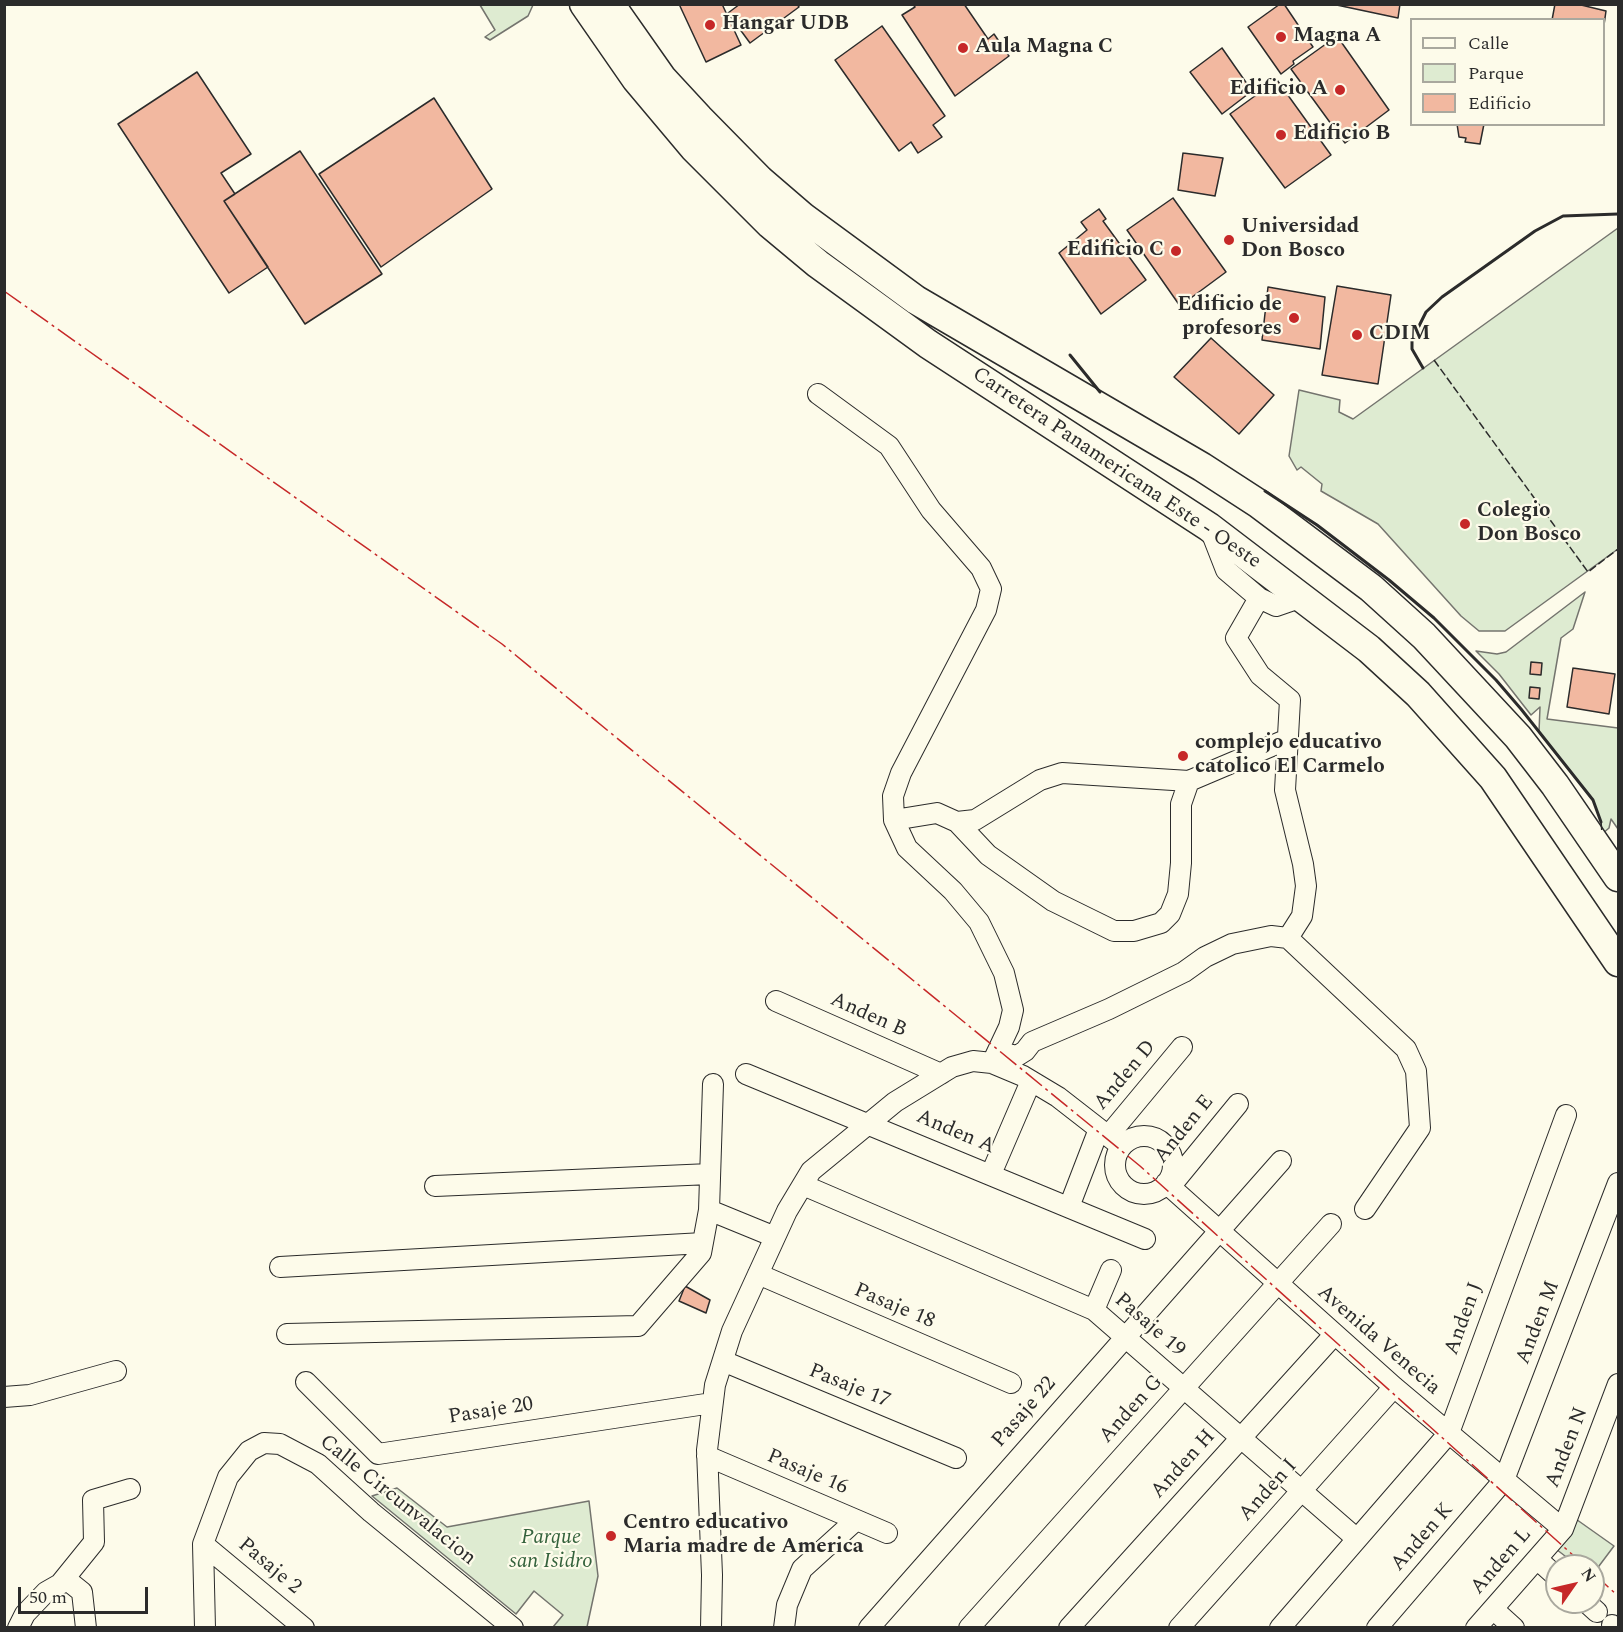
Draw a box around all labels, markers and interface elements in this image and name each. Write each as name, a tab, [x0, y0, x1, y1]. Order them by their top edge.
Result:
place label: Hangar UDB	[722, 12, 849, 38]
marker: Hangar UDB	[703, 18, 717, 32]
legend	[1410, 18, 1605, 126]
place label: Magna A	[1293, 24, 1381, 50]
marker: Magna A	[1274, 30, 1288, 44]
text: Calle	[1468, 30, 1509, 57]
place label: Aula Magna C	[975, 35, 1113, 61]
marker: Aula Magna C	[956, 41, 970, 55]
text: Parque	[1468, 60, 1524, 87]
place label: Edificio A	[1230, 77, 1328, 103]
marker: Edificio A	[1333, 83, 1347, 97]
text: Edificio	[1468, 90, 1531, 117]
place label: Edificio B	[1293, 122, 1390, 148]
marker: Edificio B	[1274, 128, 1288, 142]
place label: Universidad Don Bosco	[1241, 215, 1359, 265]
marker: Universidad Don Bosco	[1222, 233, 1236, 247]
place label: Edificio C	[1067, 238, 1164, 264]
marker: Edificio C	[1169, 244, 1183, 258]
place label: Edificio de profesores	[1177, 293, 1282, 343]
marker: Edificio de profesores	[1287, 311, 1301, 325]
place label: CDIM	[1369, 322, 1430, 348]
marker: CDIM	[1350, 328, 1364, 342]
street label: Carretera Panamericana Este - Oeste	[967, 363, 1265, 575]
place label: Colegio Don Bosco	[1477, 499, 1581, 549]
marker: Colegio Don Bosco	[1458, 517, 1472, 531]
place label: complejo educativo catolico El Carmelo	[1195, 731, 1385, 781]
marker: complejo educativo catolico El Carmelo	[1176, 749, 1190, 763]
street label: Anden B	[826, 988, 910, 1044]
street label: Anden D	[1089, 1036, 1163, 1116]
street label: Anden E	[1150, 1091, 1220, 1169]
street label: Anden A	[912, 1105, 998, 1161]
street label: Anden M	[1512, 1278, 1566, 1368]
street label: Pasaje 18	[850, 1279, 938, 1335]
street label: Anden J	[1440, 1279, 1490, 1359]
street label: Avenida Venecia	[1311, 1281, 1445, 1401]
street label: Pasaje 19	[1108, 1288, 1190, 1364]
street label: Pasaje 17	[805, 1359, 893, 1415]
street label: Anden G	[1095, 1371, 1169, 1449]
street label: Pasaje 22	[987, 1372, 1063, 1454]
street label: Pasaje 20	[447, 1393, 535, 1431]
street label: Anden N	[1541, 1404, 1595, 1492]
street label: Anden H	[1146, 1425, 1222, 1505]
street label: Calle Circunvalacion	[314, 1430, 480, 1572]
street label: Pasaje 16	[763, 1445, 851, 1501]
street label: Anden I	[1234, 1455, 1304, 1527]
street label: Anden K	[1386, 1499, 1460, 1577]
place label: Centro educativo Maria madre de America	[623, 1511, 864, 1561]
street label: Anden L	[1466, 1523, 1538, 1601]
park label: Parque san Isidro	[509, 1526, 593, 1576]
marker: Centro educativo Maria madre de America	[604, 1529, 618, 1543]
street label: Pasaje 2	[232, 1533, 306, 1601]
north arrow	[1545, 1554, 1605, 1614]
text: N	[1575, 1563, 1602, 1587]
scale bar	[21, 1575, 152, 1613]
text: 50 m	[29, 1584, 67, 1611]

